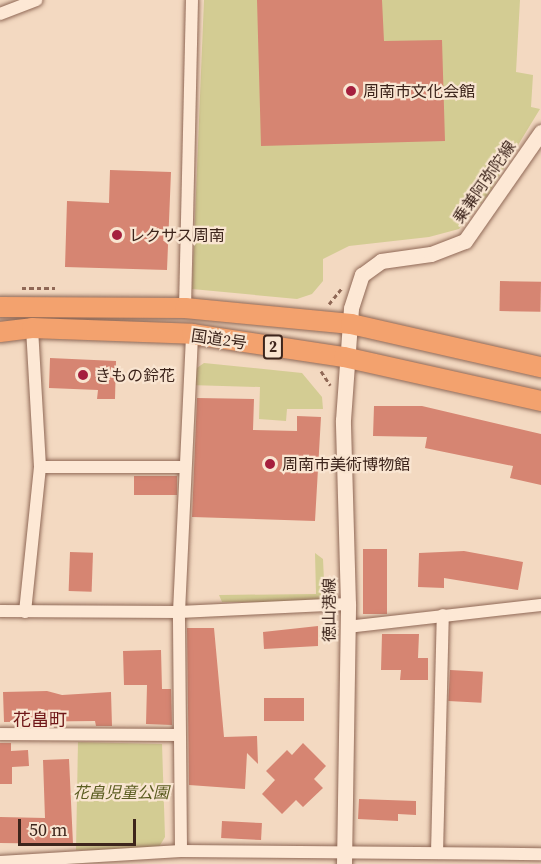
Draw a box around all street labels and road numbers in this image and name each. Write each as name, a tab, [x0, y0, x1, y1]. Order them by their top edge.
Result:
street label: 乗兼阿弥陀線	[449, 137, 519, 227]
street label: 国道2号	[190, 326, 248, 352]
road number: 2	[262, 335, 284, 359]
street label: 徳山港線	[319, 578, 339, 642]

